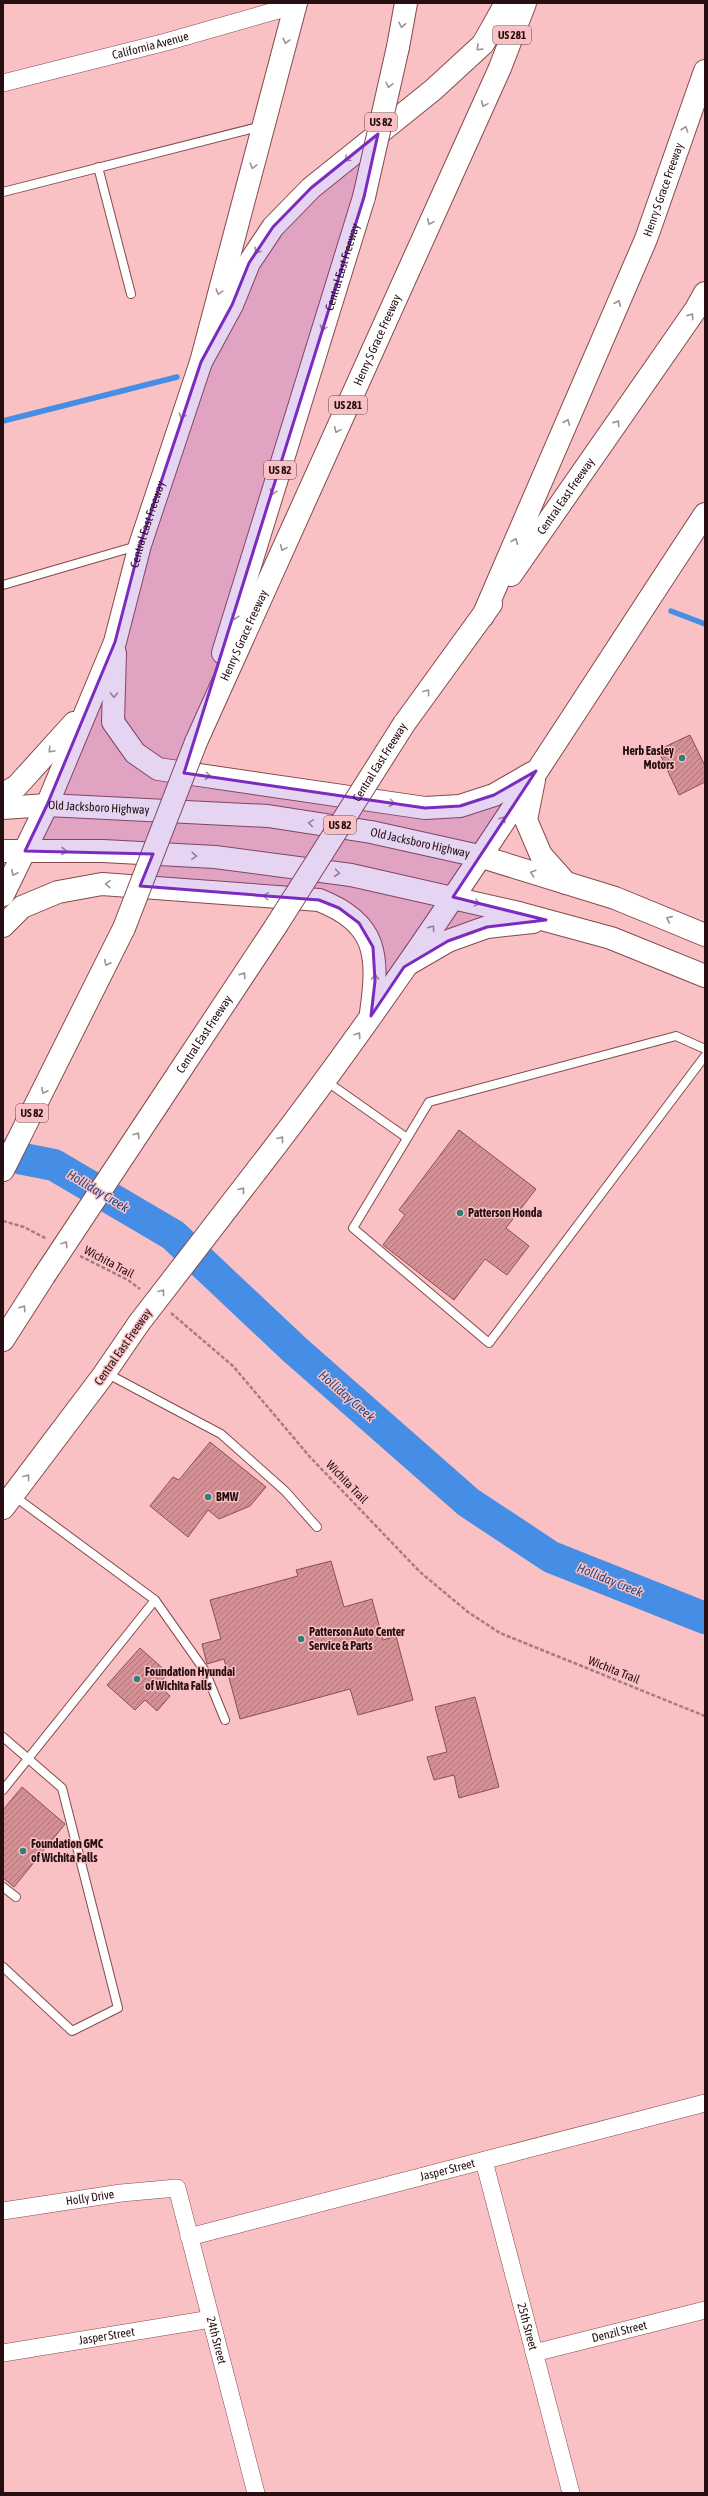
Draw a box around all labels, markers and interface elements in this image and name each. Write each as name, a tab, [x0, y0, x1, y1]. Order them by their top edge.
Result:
one-way arrow	[398, 22, 407, 28]
road number: US 281	[493, 26, 531, 44]
street label: California Avenue	[111, 29, 190, 62]
one-way arrow	[283, 37, 291, 44]
one-way arrow	[476, 43, 484, 51]
one-way arrow	[386, 82, 394, 89]
one-way arrow	[480, 100, 488, 107]
road number: US 82	[365, 113, 397, 131]
one-way arrow	[680, 126, 688, 133]
street label: Henry S Grace Freeway	[640, 141, 686, 238]
one-way arrow	[345, 154, 352, 161]
one-way arrow	[249, 163, 258, 170]
one-way arrow	[427, 218, 435, 225]
street label: Central East Freeway	[322, 222, 362, 312]
one-way arrow	[254, 247, 262, 254]
one-way arrow	[216, 289, 224, 295]
street label: Henry S Grace Freeway	[351, 292, 404, 388]
one-way arrow	[614, 299, 622, 306]
one-way arrow	[686, 313, 694, 320]
one-way arrow	[319, 324, 328, 331]
road number: US 281	[329, 396, 367, 414]
one-way arrow	[178, 413, 187, 420]
one-way arrow	[562, 419, 570, 426]
one-way arrow	[612, 420, 619, 427]
one-way arrow	[333, 426, 341, 433]
street label: Central East Freeway	[534, 455, 597, 537]
road number: US 82	[264, 461, 296, 479]
street label: Central East Freeway	[127, 479, 168, 569]
one-way arrow	[269, 489, 278, 496]
one-way arrow	[510, 538, 518, 546]
one-way arrow	[280, 544, 288, 552]
street label: Henry S Grace Freeway	[217, 588, 271, 683]
one-way arrow	[231, 613, 240, 620]
one-way arrow	[422, 689, 430, 696]
one-way arrow	[110, 692, 118, 698]
street label: Central East Freeway	[350, 720, 410, 804]
place label: Herb Easley Motors	[622, 744, 675, 772]
one-way arrow	[48, 745, 55, 753]
marker: Herb Easley Motors	[677, 753, 687, 763]
one-way arrow	[205, 771, 211, 780]
street label: Old Jacksboro Highway	[48, 798, 150, 817]
one-way arrow	[389, 798, 395, 807]
road number: US 82	[324, 816, 356, 834]
one-way arrow	[499, 817, 506, 824]
one-way arrow	[308, 819, 314, 828]
street label: Old Jacksboro Highway	[369, 825, 471, 861]
one-way arrow	[61, 847, 67, 855]
one-way arrow	[191, 851, 197, 860]
one-way arrow	[333, 868, 340, 877]
one-way arrow	[11, 869, 19, 876]
one-way arrow	[530, 869, 537, 878]
one-way arrow	[105, 880, 111, 889]
one-way arrow	[263, 891, 269, 900]
one-way arrow	[474, 898, 481, 906]
one-way arrow	[666, 916, 674, 924]
one-way arrow	[427, 925, 435, 932]
one-way arrow	[104, 959, 112, 966]
one-way arrow	[238, 973, 245, 980]
one-way arrow	[370, 974, 379, 980]
street label: Central East Freeway	[173, 993, 235, 1076]
one-way arrow	[353, 1032, 361, 1039]
one-way arrow	[41, 1086, 49, 1094]
road number: US 82	[16, 1104, 48, 1122]
one-way arrow	[132, 1133, 139, 1140]
one-way arrow	[276, 1137, 283, 1144]
water label: Holliday Creek	[64, 1167, 132, 1215]
one-way arrow	[237, 1187, 244, 1194]
place label: Patterson Honda	[468, 1206, 542, 1220]
marker: Patterson Honda	[455, 1208, 465, 1218]
one-way arrow	[61, 1241, 68, 1248]
street label: Wichita Trail	[82, 1243, 137, 1281]
one-way arrow	[158, 1290, 165, 1297]
one-way arrow	[19, 1305, 26, 1312]
street label: Central East Freeway	[91, 1306, 155, 1388]
water label: Holliday Creek	[316, 1368, 378, 1425]
street label: Wichita Trail	[323, 1458, 372, 1507]
one-way arrow	[22, 1474, 29, 1481]
place label: BMW	[216, 1490, 239, 1504]
marker: BMW	[203, 1492, 213, 1502]
water label: Holliday Creek	[575, 1560, 645, 1600]
place label: Patterson Auto Center Service & Parts	[309, 1625, 405, 1653]
marker: Patterson Auto Center Service & Parts	[296, 1634, 306, 1644]
street label: Wichita Trail	[586, 1653, 643, 1687]
place label: Foundation Hyundai of Wichita Falls	[145, 1665, 235, 1693]
marker: Foundation Hyundai of Wichita Falls	[132, 1674, 142, 1684]
place label: Foundation GMC of Wichita Falls	[31, 1837, 104, 1865]
marker: Foundation GMC of Wichita Falls	[18, 1846, 28, 1856]
street label: Jasper Street	[418, 2156, 477, 2184]
street label: Holly Drive	[65, 2187, 115, 2208]
street label: 25th Street	[514, 2301, 540, 2352]
street label: 24th Street	[204, 2315, 229, 2366]
street label: Denzil Street	[590, 2318, 649, 2345]
street label: Jasper Street	[78, 2325, 136, 2348]

